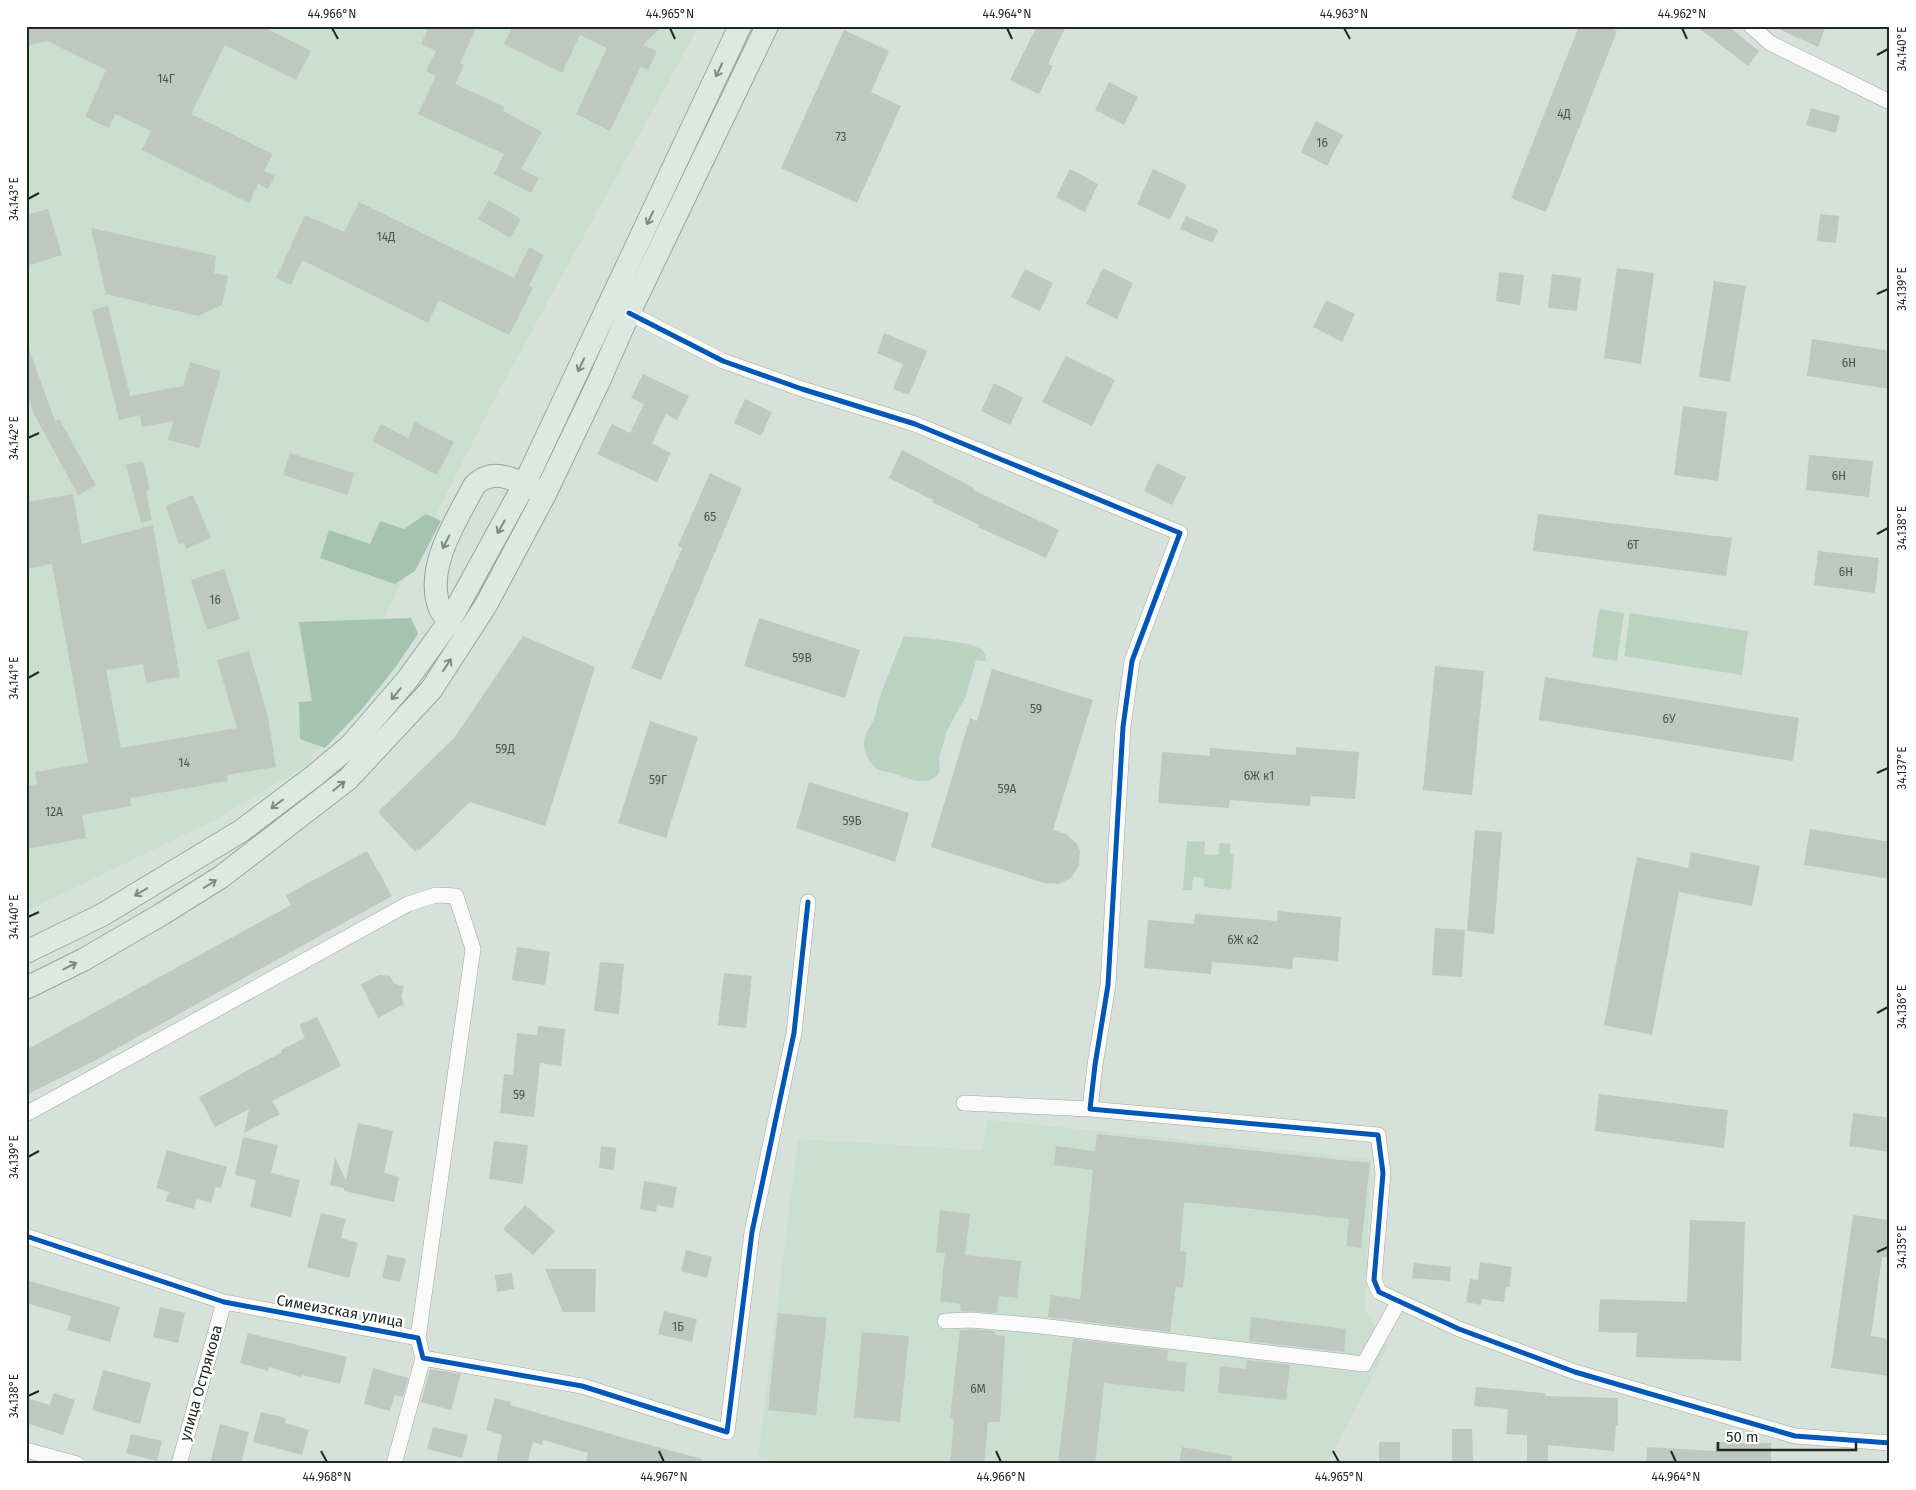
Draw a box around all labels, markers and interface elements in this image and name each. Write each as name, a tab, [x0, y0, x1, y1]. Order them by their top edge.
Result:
text: 44.966°N	[308, 7, 356, 21]
text: 44.965°N	[646, 7, 694, 21]
text: 44.964°N	[983, 7, 1031, 21]
text: 44.963°N	[1320, 7, 1368, 21]
text: 44.962°N	[1658, 7, 1706, 21]
text: 34.140°E	[1895, 27, 1909, 71]
one-way arrow	[714, 62, 724, 77]
house number: 14Г	[157, 72, 175, 86]
house number: 4Д	[1557, 107, 1571, 121]
house number: 73	[835, 130, 847, 144]
house number: 16	[1316, 136, 1328, 150]
text: 34.143°E	[7, 177, 21, 221]
one-way arrow	[645, 210, 655, 225]
house number: 14Д	[377, 230, 395, 244]
text: 34.139°E	[1895, 267, 1909, 311]
house number: 6Н	[1842, 356, 1856, 370]
one-way arrow	[576, 357, 586, 372]
text: 34.142°E	[7, 416, 21, 460]
house number: 6Н	[1832, 469, 1846, 483]
text: 34.138°E	[1895, 506, 1909, 550]
house number: 65	[704, 510, 716, 524]
one-way arrow	[496, 520, 506, 535]
one-way arrow	[441, 534, 450, 549]
house number: 6Т	[1627, 538, 1640, 552]
house number: 6Н	[1839, 565, 1853, 579]
house number: 16	[209, 593, 221, 607]
house number: 59В	[792, 651, 812, 665]
text: 34.141°E	[7, 657, 21, 699]
one-way arrow	[443, 659, 453, 673]
one-way arrow	[391, 687, 402, 700]
house number: 59	[1030, 702, 1042, 716]
house number: 6У	[1663, 712, 1676, 726]
house number: 59Д	[495, 742, 515, 756]
text: 34.137°E	[1895, 746, 1909, 790]
house number: 14	[178, 756, 190, 770]
house number: 6Ж к1	[1244, 769, 1274, 783]
house number: 59Г	[649, 773, 667, 787]
one-way arrow	[332, 780, 345, 791]
house number: 59А	[998, 782, 1017, 796]
one-way arrow	[270, 799, 284, 809]
house number: 12А	[45, 805, 63, 819]
house number: 59Б	[842, 814, 862, 828]
one-way arrow	[203, 879, 217, 890]
one-way arrow	[134, 888, 148, 898]
text: 34.140°E	[7, 895, 21, 939]
house number: 6Ж к2	[1227, 933, 1259, 947]
one-way arrow	[62, 961, 77, 970]
text: 34.136°E	[1895, 985, 1909, 1029]
house number: 59	[513, 1088, 525, 1102]
text: 34.139°E	[7, 1135, 21, 1179]
text: 34.135°E	[1895, 1225, 1909, 1269]
street label: Симеизская улица	[275, 1291, 405, 1331]
house number: 1Б	[672, 1320, 684, 1334]
street label: улица Острякова	[176, 1323, 226, 1443]
text: 34.138°E	[7, 1374, 21, 1418]
house number: 6М	[970, 1382, 986, 1396]
scale bar	[1718, 1420, 1856, 1452]
text: 50 m	[1726, 1428, 1759, 1446]
text: 44.968°N	[302, 1470, 352, 1484]
text: 44.967°N	[640, 1470, 688, 1484]
text: 44.966°N	[977, 1470, 1025, 1484]
text: 44.965°N	[1315, 1470, 1363, 1484]
text: 44.964°N	[1652, 1470, 1700, 1484]

